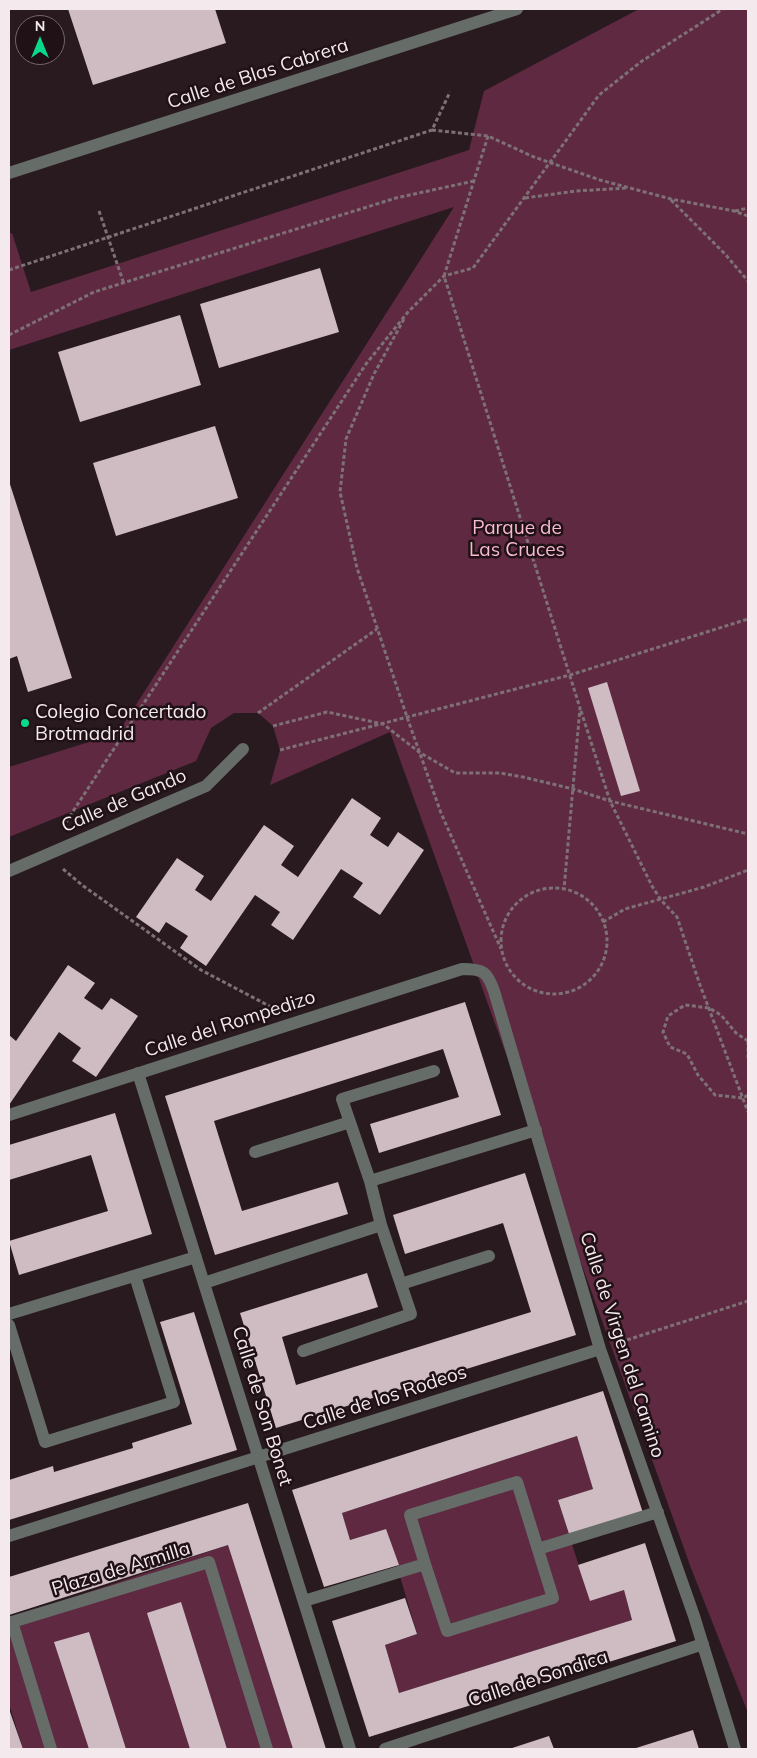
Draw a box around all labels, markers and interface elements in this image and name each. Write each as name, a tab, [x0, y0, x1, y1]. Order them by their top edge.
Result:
north arrow	[15, 15, 65, 65]
text: N	[35, 17, 45, 35]
street label: Calle de Blas Cabrera	[165, 34, 351, 114]
park label: Parque de Las Cruces	[469, 517, 565, 561]
place label: Colegio Concertado Brotmadrid	[35, 701, 206, 745]
marker: Colegio Concertado Brotmadrid	[19, 717, 31, 729]
street label: Calle de Gando	[58, 764, 190, 838]
street label: Calle del Rompedizo	[142, 986, 318, 1062]
street label: Calle de Virgen del Camino	[575, 1229, 669, 1461]
street label: Calle de Son Bonet	[227, 1323, 297, 1489]
street label: Calle de los Rodeos	[300, 1361, 470, 1435]
street label: Plaza de Armilla	[49, 1537, 193, 1601]
street label: Calle de Sondica	[465, 1646, 611, 1712]

